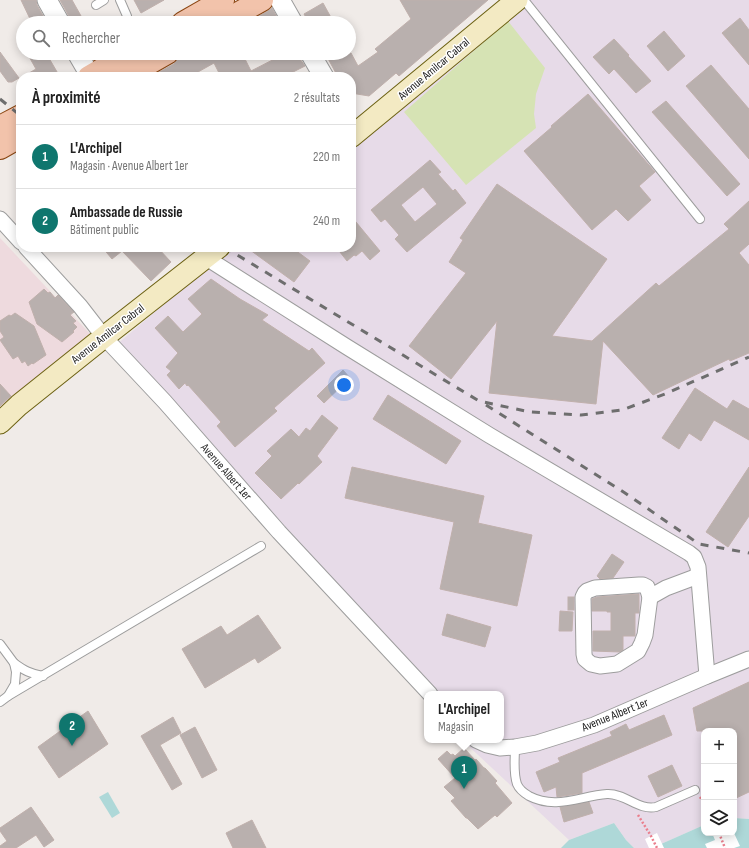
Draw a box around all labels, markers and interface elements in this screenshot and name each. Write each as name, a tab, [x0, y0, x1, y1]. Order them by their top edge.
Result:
search box	[16, 16, 356, 60]
icon: search	[30, 27, 52, 49]
text: Rechercher	[62, 29, 120, 48]
street label: Avenue Amilcar Cabral	[394, 35, 473, 104]
text: À proximité	[32, 88, 100, 108]
text: 2 résultats	[294, 90, 340, 106]
text: L'Archipel	[70, 139, 122, 158]
text: 1	[42, 149, 48, 165]
text: 220 m	[313, 149, 340, 165]
text: Magasin · Avenue Albert 1er	[70, 158, 188, 174]
text: Ambassade de Russie	[70, 203, 183, 222]
text: 2	[42, 213, 48, 229]
text: 240 m	[313, 213, 340, 229]
text: Bâtiment public	[70, 222, 139, 238]
street label: Avenue Amilcar Cabral	[68, 301, 148, 368]
your location	[334, 375, 354, 395]
street label: Avenue Albert 1er	[197, 440, 255, 504]
popup	[424, 691, 504, 743]
street label: Avenue Albert 1er	[579, 695, 651, 735]
text: L'Archipel	[438, 700, 490, 719]
pin: 2	[59, 713, 85, 746]
text: Magasin	[438, 719, 473, 735]
map controls	[701, 728, 737, 836]
button: +	[701, 728, 737, 764]
pin: 1	[451, 756, 477, 789]
button: −	[701, 764, 737, 800]
button: layers	[701, 800, 737, 836]

